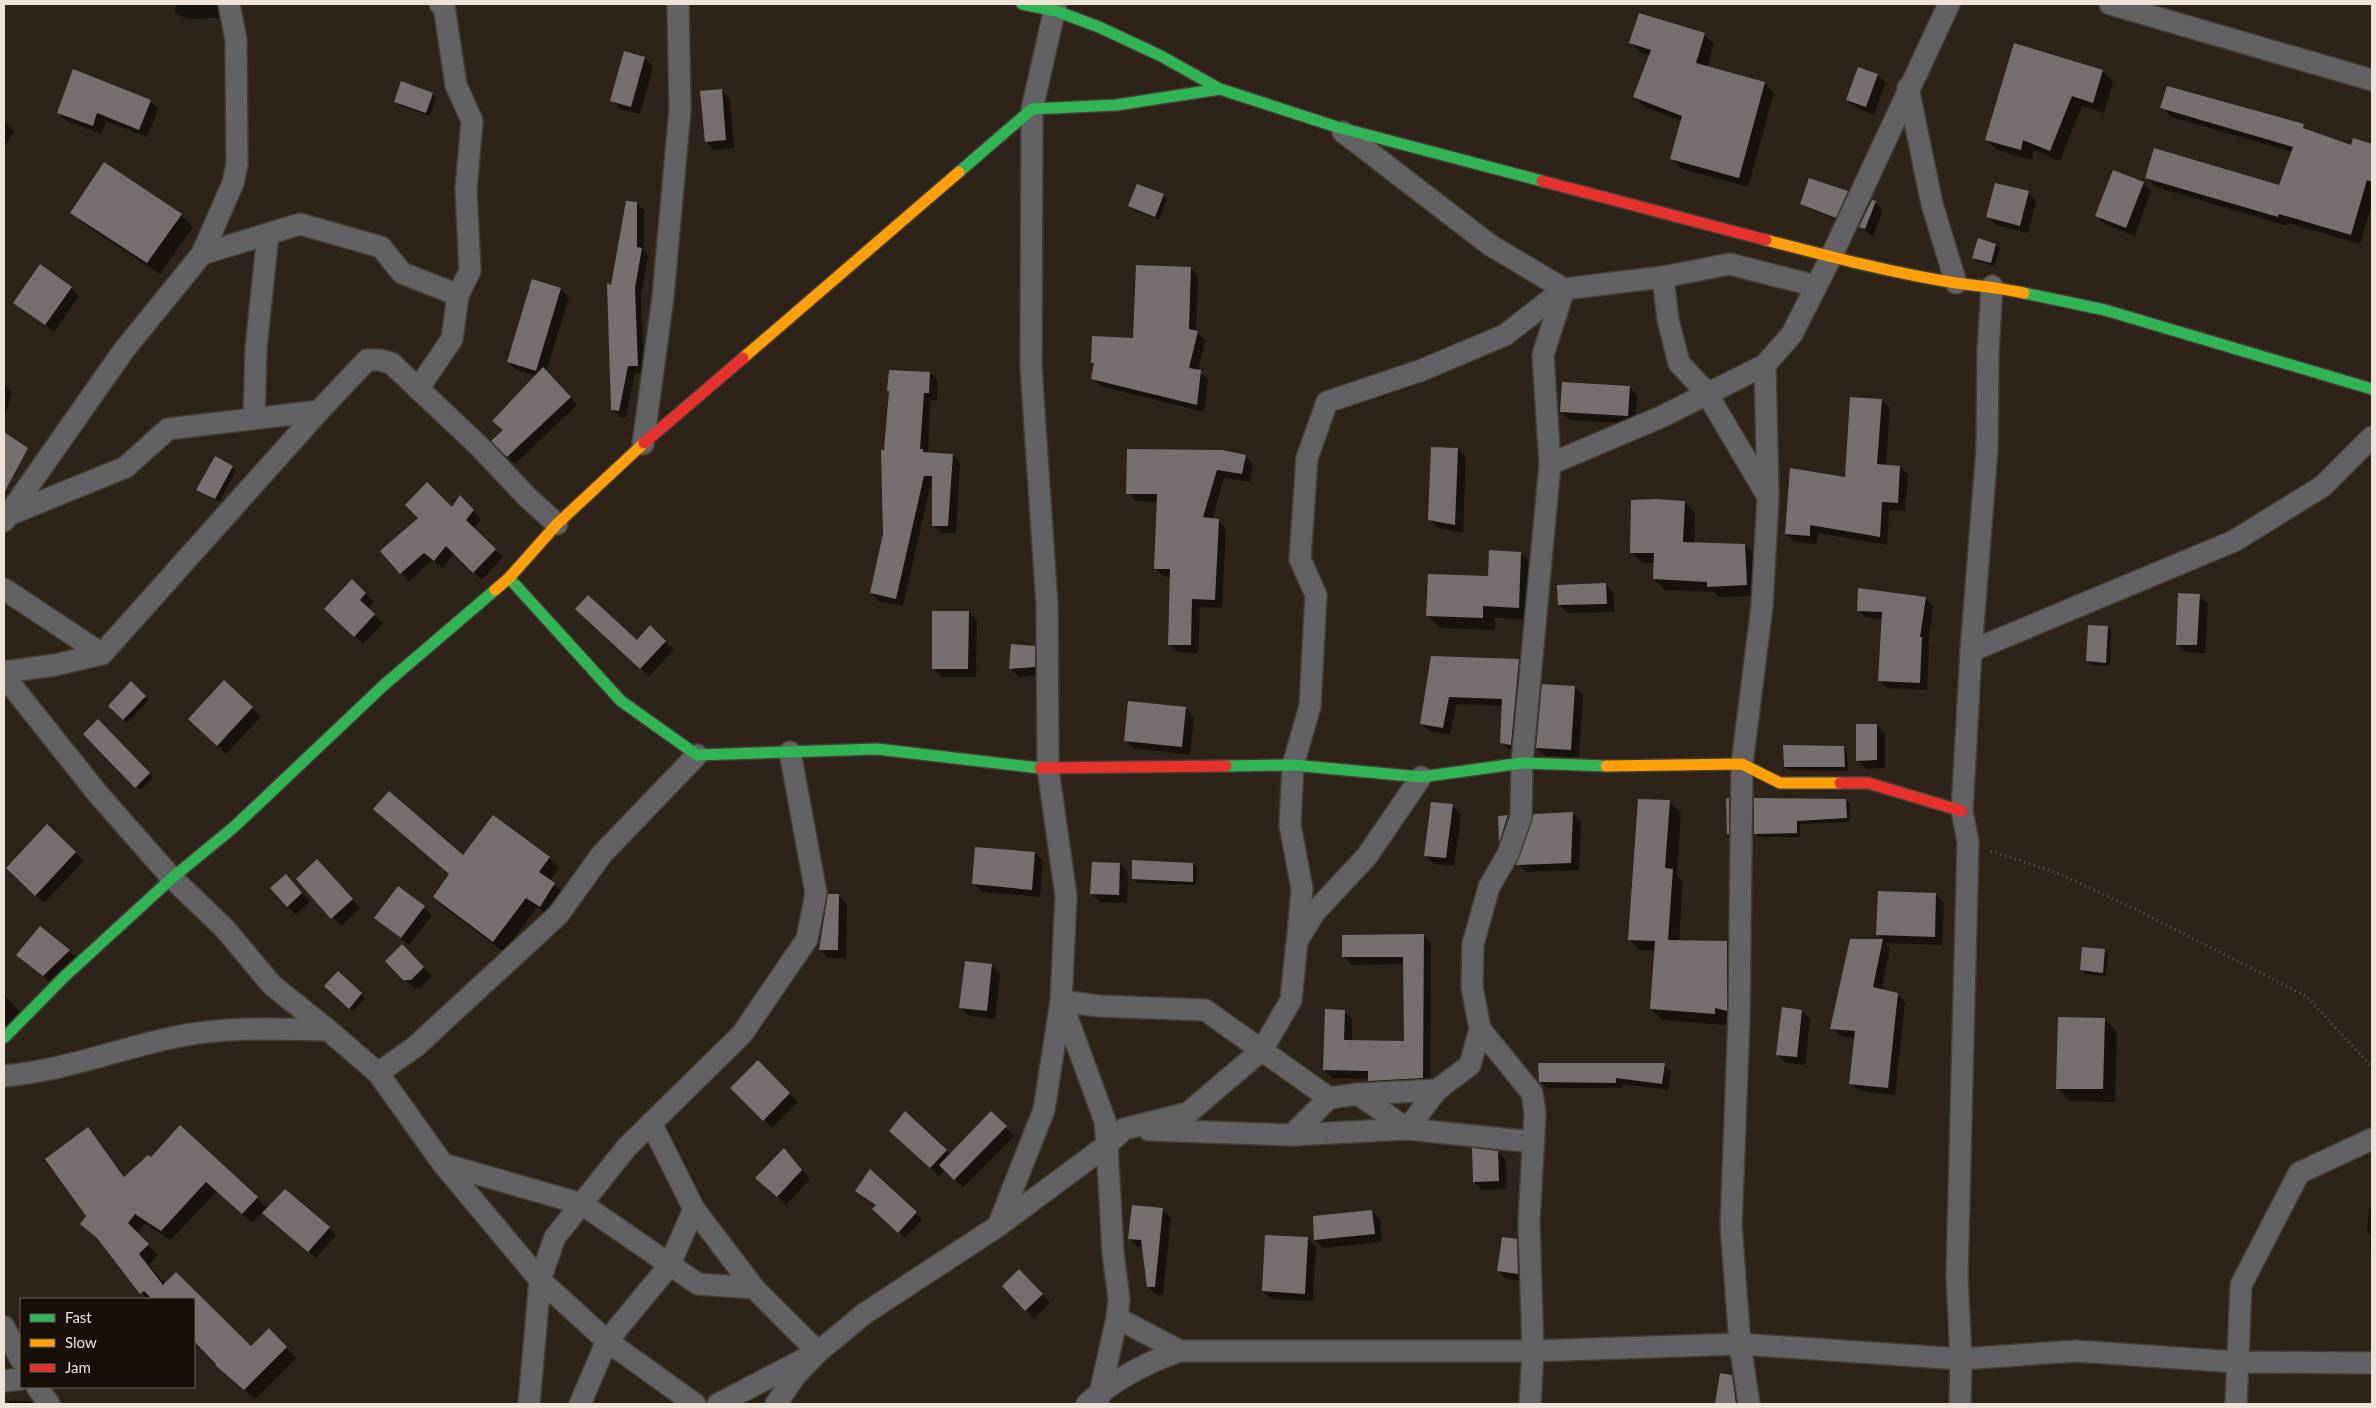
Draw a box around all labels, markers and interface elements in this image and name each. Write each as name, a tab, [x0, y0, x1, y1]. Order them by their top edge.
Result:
legend	[20, 1298, 195, 1388]
text: Fast	[65, 1308, 92, 1326]
text: Slow	[65, 1333, 97, 1351]
text: Jam	[65, 1358, 91, 1376]

